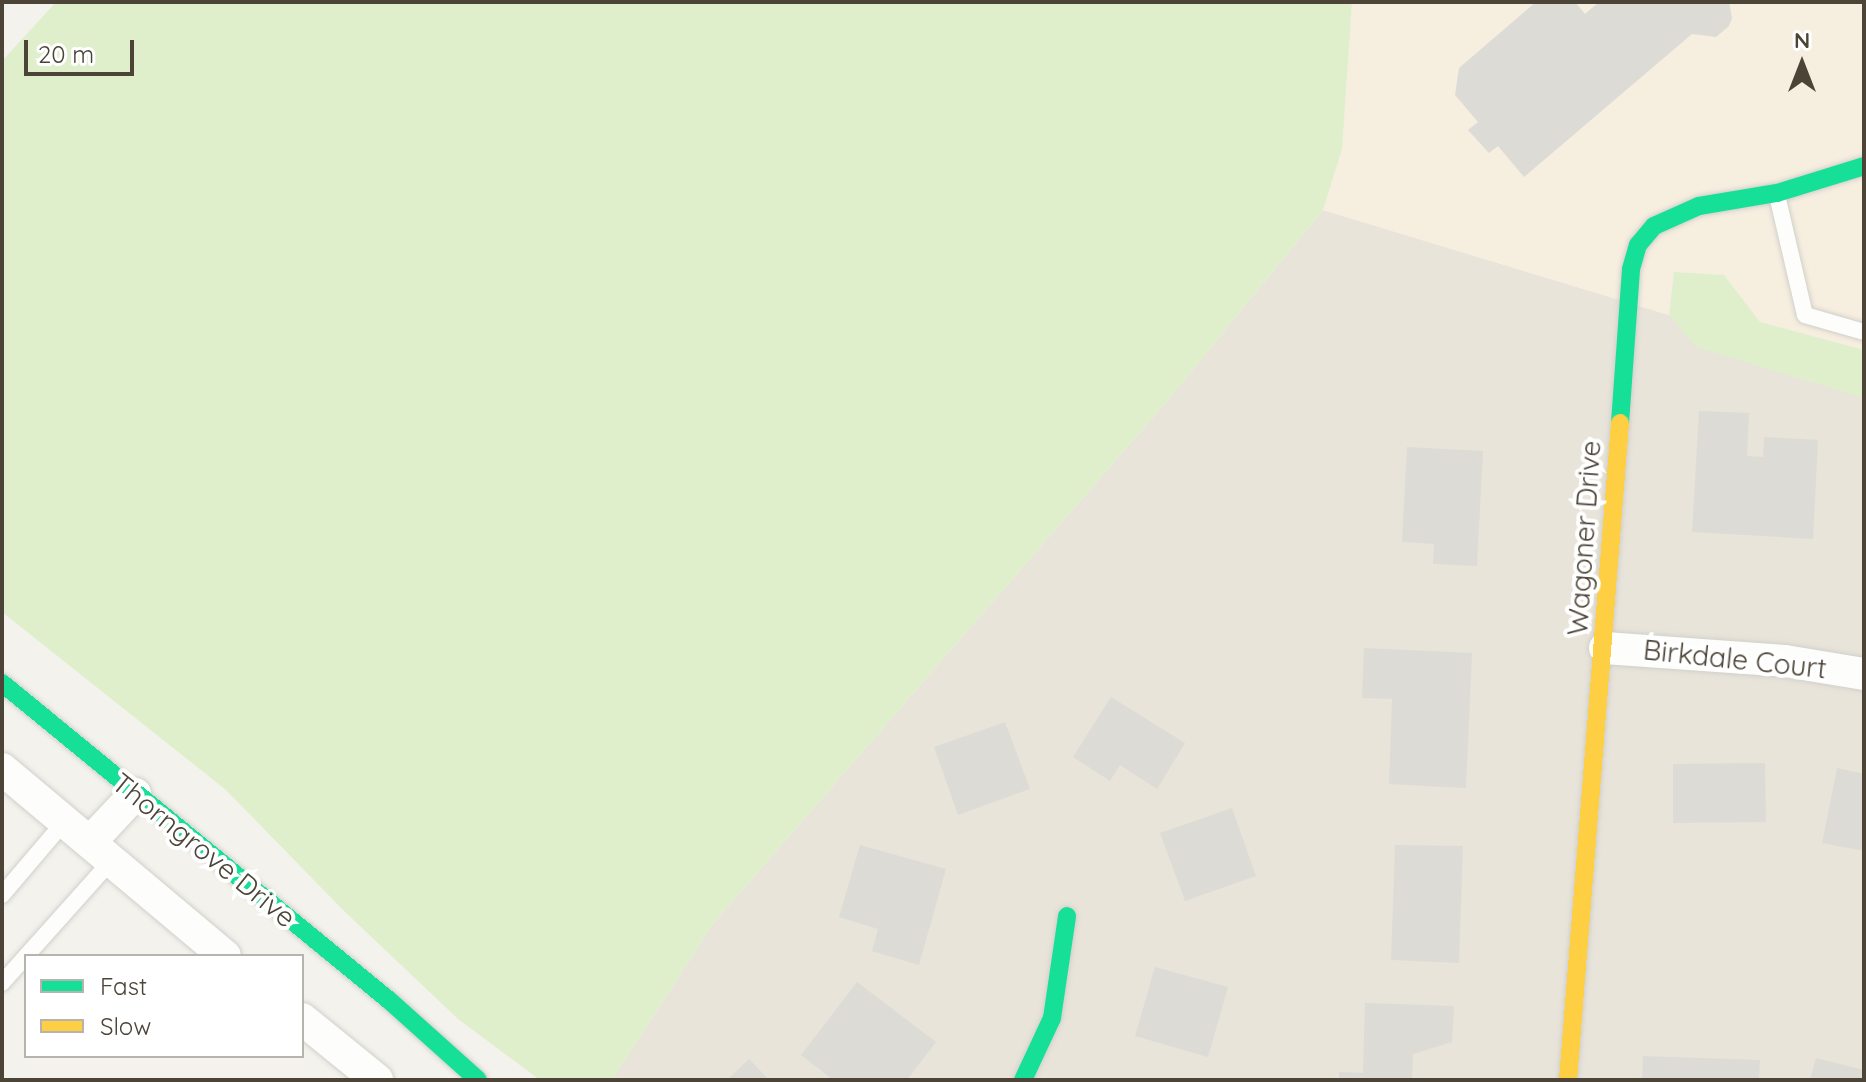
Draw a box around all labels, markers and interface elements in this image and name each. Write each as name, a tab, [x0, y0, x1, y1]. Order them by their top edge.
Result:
scale bar	[28, 24, 138, 74]
north arrow	[1762, 24, 1842, 104]
text: N	[1794, 26, 1810, 54]
text: 20 m	[38, 39, 94, 69]
street label: Wagoner Drive	[1560, 439, 1608, 637]
street label: Birkdale Court	[1642, 633, 1828, 685]
street label: Thorngrove Drive	[105, 766, 303, 934]
legend	[24, 954, 304, 1058]
text: Fast	[100, 971, 147, 1001]
text: Slow	[100, 1011, 151, 1041]

